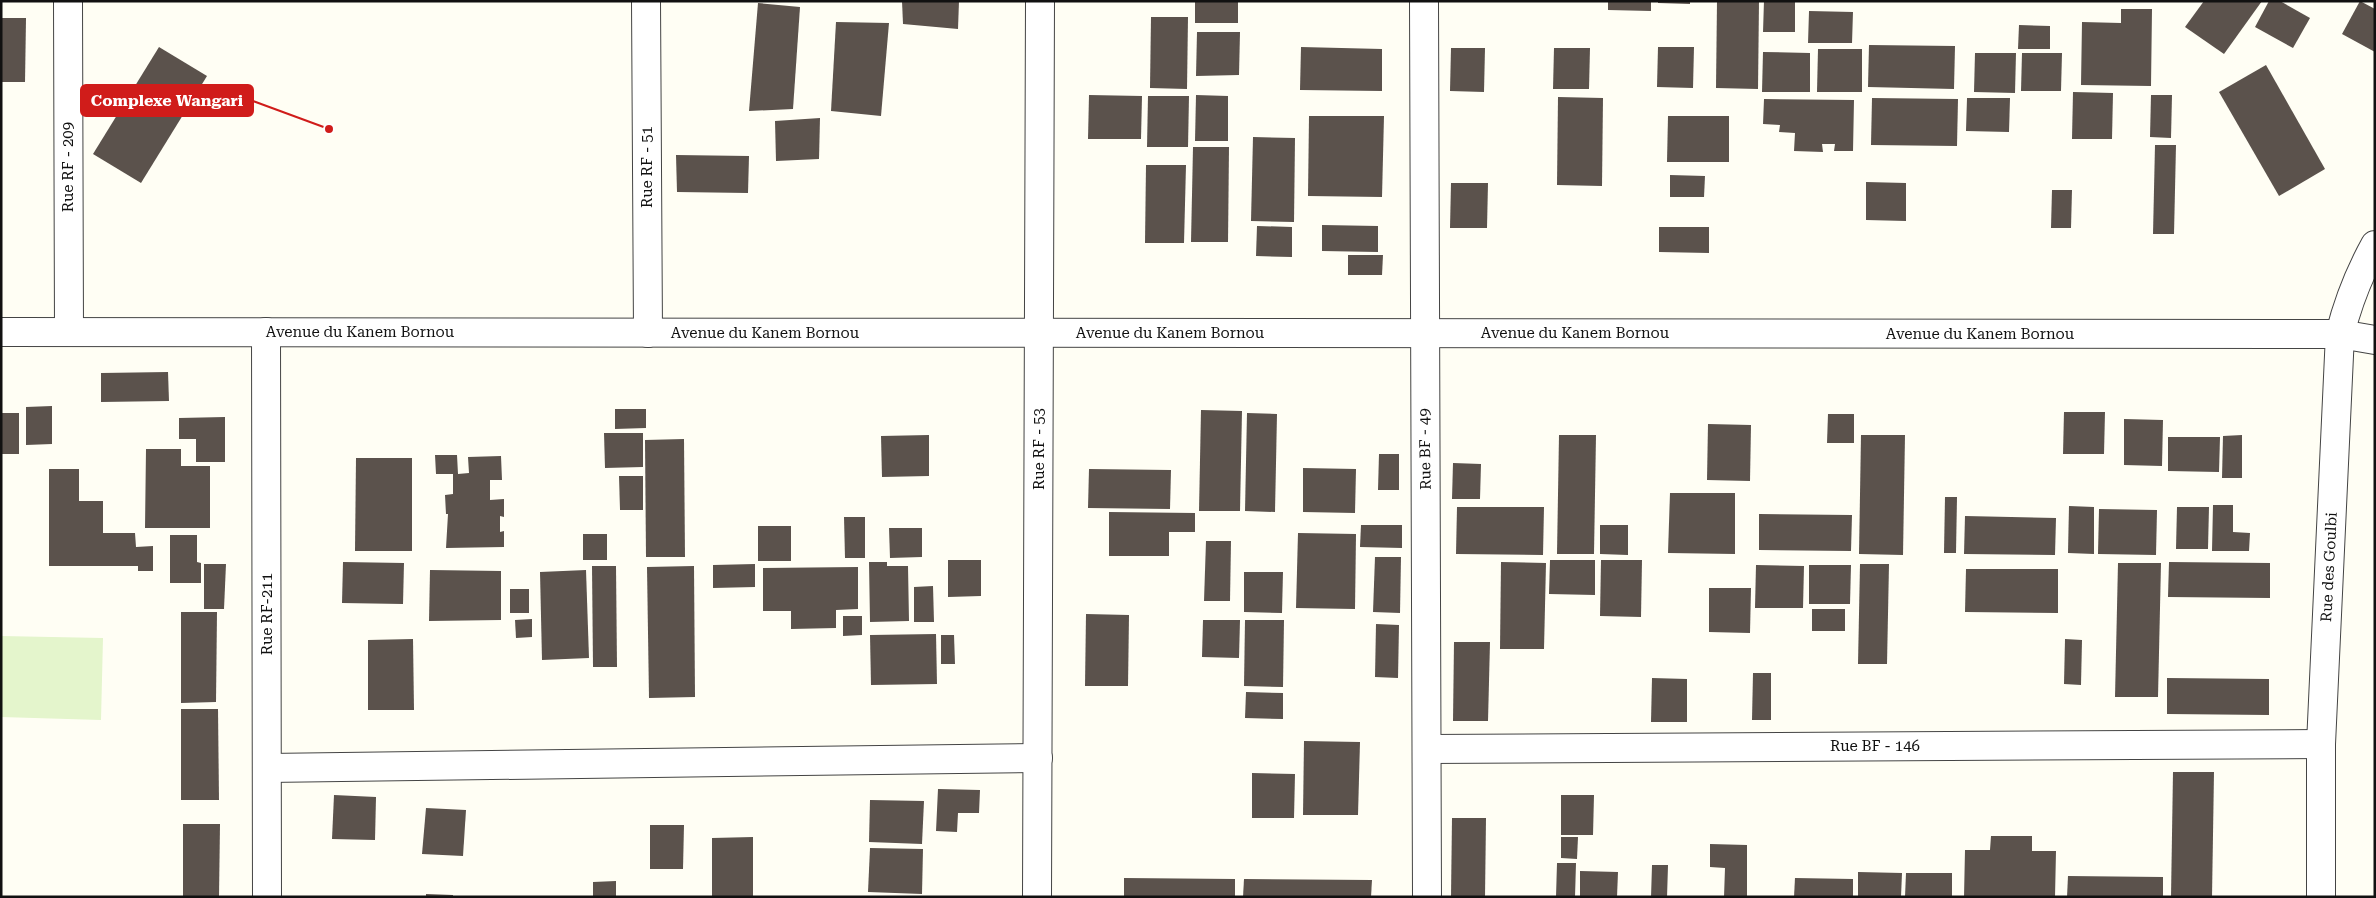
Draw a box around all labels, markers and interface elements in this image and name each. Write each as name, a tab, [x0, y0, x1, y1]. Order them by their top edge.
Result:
callout: Complexe Wangari	[81, 85, 253, 116]
text: Complexe Wangari	[91, 91, 244, 110]
street label: Rue RF - 209	[59, 122, 77, 212]
street label: Rue RF - 51	[638, 126, 656, 208]
street label: Avenue du Kanem Bornou	[266, 323, 455, 341]
street label: Avenue du Kanem Bornou	[671, 324, 860, 342]
street label: Avenue du Kanem Bornou	[1076, 324, 1265, 342]
street label: Avenue du Kanem Bornou	[1481, 324, 1670, 342]
street label: Avenue du Kanem Bornou	[1886, 325, 2075, 343]
street label: Rue RF - 53	[1030, 408, 1048, 490]
street label: Rue BF - 49	[1415, 408, 1435, 490]
street label: Rue des Goulbi	[2317, 511, 2341, 622]
street label: Rue RF-211	[258, 573, 276, 655]
street label: Rue BF - 146	[1830, 737, 1920, 755]

